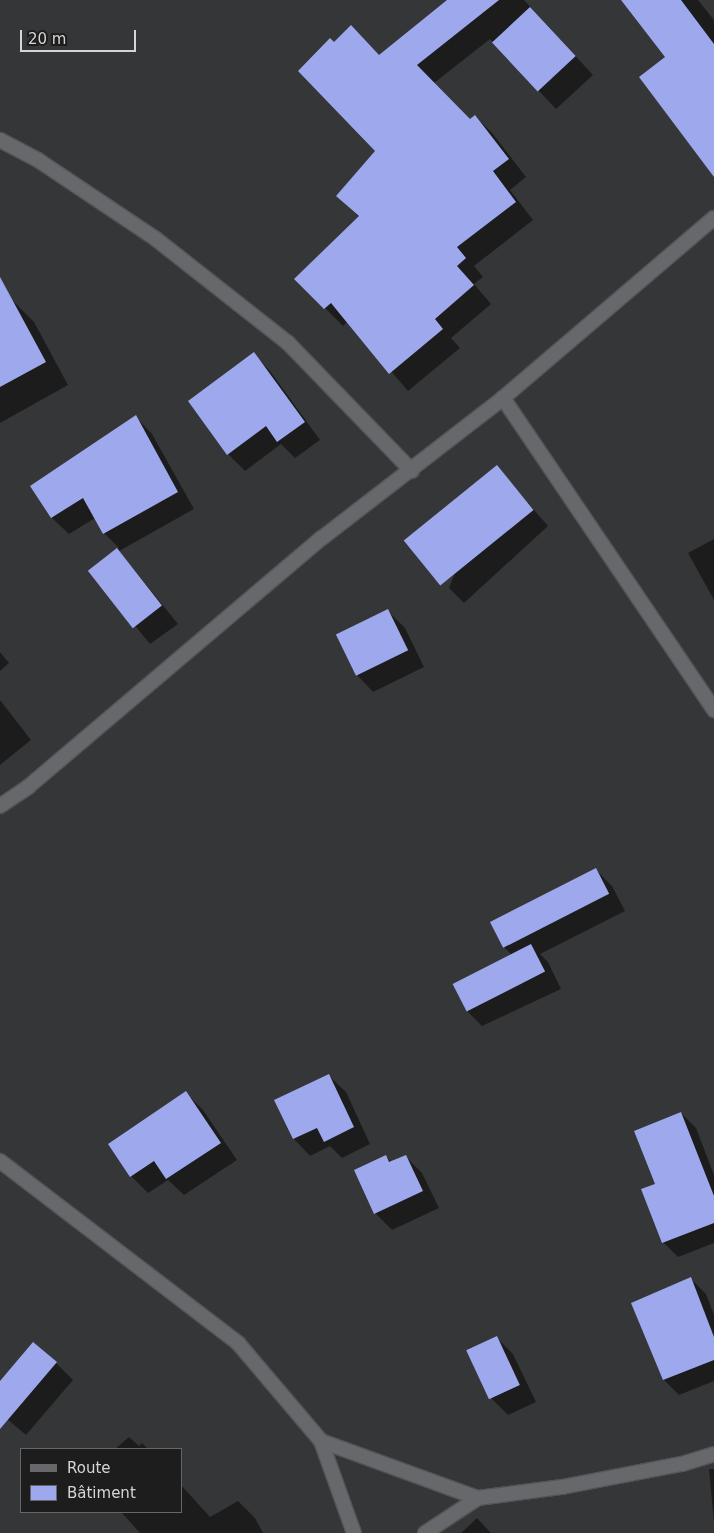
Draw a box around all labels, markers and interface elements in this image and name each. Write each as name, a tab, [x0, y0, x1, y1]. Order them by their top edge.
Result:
scale bar	[22, 20, 139, 52]
text: 20 m	[28, 30, 66, 48]
legend	[20, 1448, 182, 1513]
text: Route	[67, 1459, 111, 1477]
text: Bâtiment	[67, 1484, 136, 1502]

